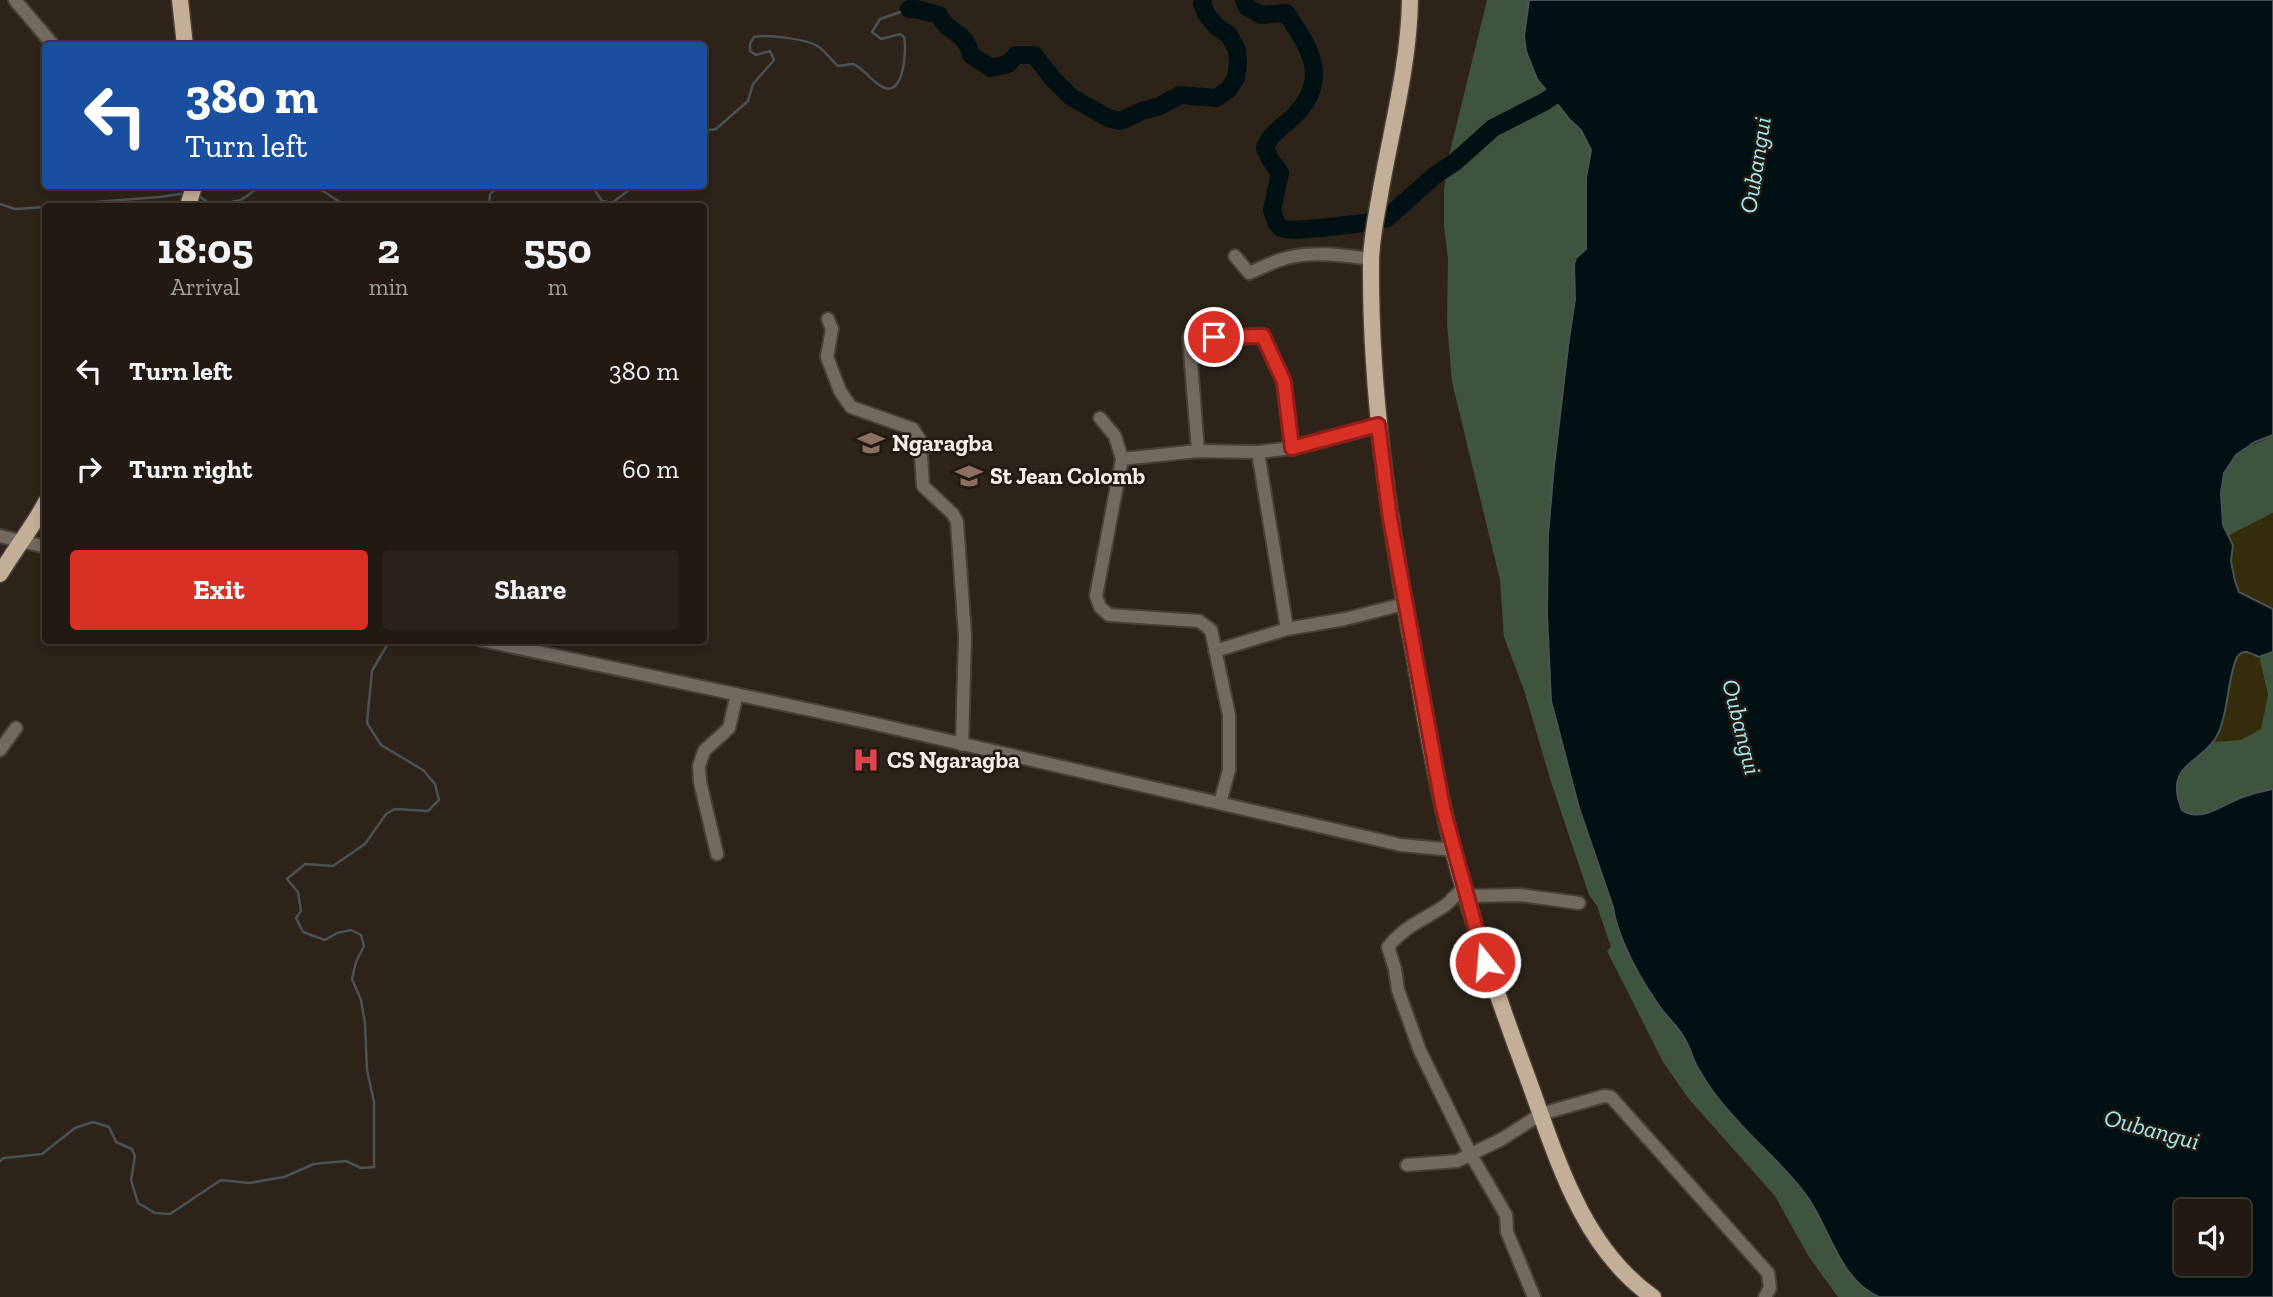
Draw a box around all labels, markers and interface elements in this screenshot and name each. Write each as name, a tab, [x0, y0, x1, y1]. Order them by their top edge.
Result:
text: 380 m	[185, 67, 318, 126]
icon: left	[70, 70, 161, 161]
water label: Oubangui	[1733, 115, 1777, 215]
text: Turn left	[185, 127, 307, 165]
text: 18:05	[157, 223, 253, 274]
text: 2	[377, 223, 400, 274]
text: 550	[524, 223, 592, 274]
text: Arrival	[171, 273, 240, 301]
text: min	[369, 273, 408, 301]
text: m	[548, 273, 568, 301]
pin	[1184, 307, 1244, 367]
icon: arrive	[1195, 318, 1233, 356]
icon: left	[70, 352, 108, 390]
text: Turn left	[129, 355, 232, 387]
text: 380 m	[609, 355, 679, 387]
school or university icon: Ngaragba	[856, 428, 886, 458]
place label: Ngaragba	[892, 429, 993, 457]
icon: right	[70, 450, 108, 488]
text: Turn right	[129, 453, 252, 485]
text: 60 m	[622, 453, 679, 485]
school or university icon: St Jean Colomb	[954, 461, 984, 491]
place label: St Jean Colomb	[990, 462, 1146, 490]
button: Exit	[70, 550, 368, 630]
button: Share	[382, 550, 679, 630]
water label: Oubangui	[1716, 676, 1768, 778]
hospital icon: CS Ngaragba	[851, 745, 881, 775]
place label: CS Ngaragba	[887, 746, 1020, 774]
position arrow	[1448, 925, 1522, 999]
water label: Oubangui	[2101, 1102, 2203, 1156]
map controls	[2174, 1199, 2251, 1276]
button: sound	[2174, 1199, 2251, 1276]

